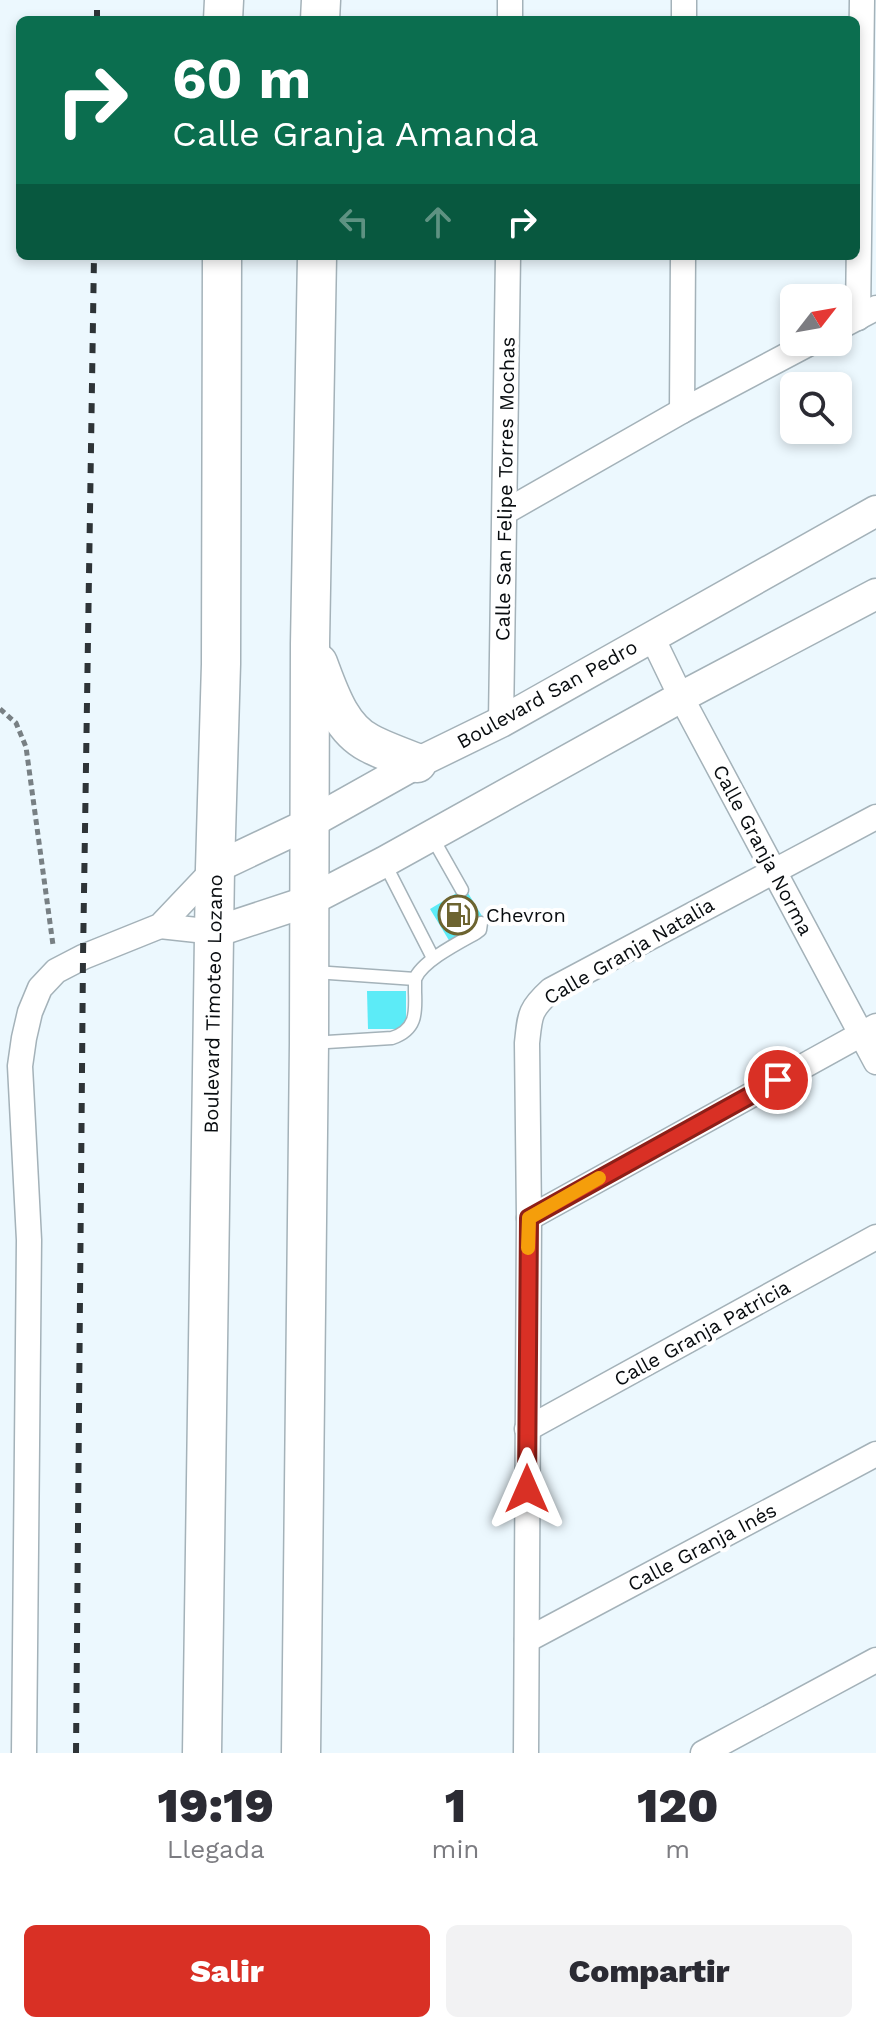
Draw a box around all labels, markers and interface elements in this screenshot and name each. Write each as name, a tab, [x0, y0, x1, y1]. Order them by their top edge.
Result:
text: 60 m	[172, 46, 311, 112]
icon: right	[40, 48, 144, 152]
text: Calle Granja Amanda	[172, 113, 539, 155]
icon: left	[332, 200, 376, 244]
icon: ahead	[416, 200, 460, 244]
icon: right	[500, 200, 544, 244]
north arrow	[780, 284, 852, 356]
map controls	[780, 284, 852, 444]
street label: Calle San Felipe Torres Mochas	[490, 337, 520, 641]
button: search	[780, 372, 852, 444]
street label: Boulevard San Pedro	[453, 634, 641, 754]
street label: Calle Granja Norma	[708, 761, 818, 939]
street label: Boulevard Timoteo Lozano	[199, 874, 227, 1134]
street label: Calle Granja Natalia	[540, 892, 718, 1010]
fuel station icon: Chevron	[437, 894, 479, 936]
place label: Chevron	[486, 903, 566, 927]
pin	[744, 1046, 812, 1114]
icon: arrive	[756, 1058, 800, 1102]
street label: Calle Granja Patricia	[610, 1275, 794, 1391]
position arrow	[485, 1447, 569, 1531]
street label: Calle Granja Inés	[624, 1498, 780, 1596]
text: 19:19	[158, 1777, 274, 1834]
text: 1	[445, 1777, 466, 1834]
text: 120	[637, 1777, 718, 1834]
text: Llegada	[167, 1834, 265, 1864]
text: min	[432, 1834, 479, 1864]
text: m	[665, 1834, 690, 1864]
button: Salir	[24, 1925, 430, 2017]
button: Compartir	[446, 1925, 852, 2017]

